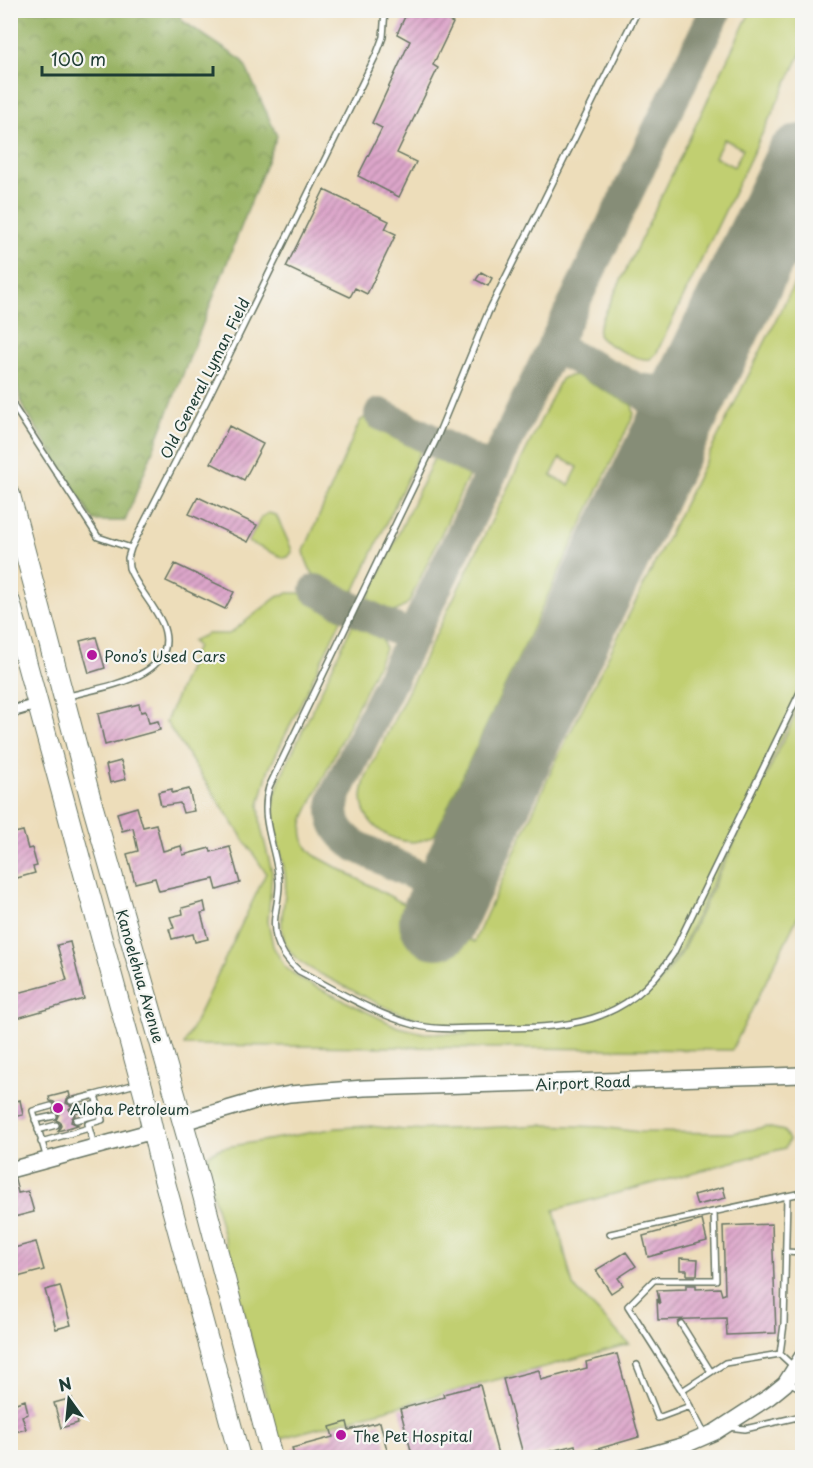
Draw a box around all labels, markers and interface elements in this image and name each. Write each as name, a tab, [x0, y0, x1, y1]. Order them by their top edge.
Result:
scale bar	[42, 39, 213, 77]
text: 100 m	[51, 45, 106, 72]
street label: Old General Lyman Field	[153, 294, 255, 462]
place label: Pono’s Used Cars	[104, 644, 226, 667]
marker: Pono’s Used Cars	[85, 648, 99, 662]
street label: Kanoelehua Avenue	[111, 907, 171, 1045]
street label: Airport Road	[535, 1069, 631, 1095]
place label: Aloha Petroleum	[70, 1097, 189, 1120]
marker: Aloha Petroleum	[51, 1101, 65, 1115]
north arrow	[39, 1369, 99, 1429]
text: N	[56, 1370, 74, 1397]
place label: The Pet Hospital	[353, 1424, 473, 1447]
marker: The Pet Hospital	[334, 1428, 348, 1442]

